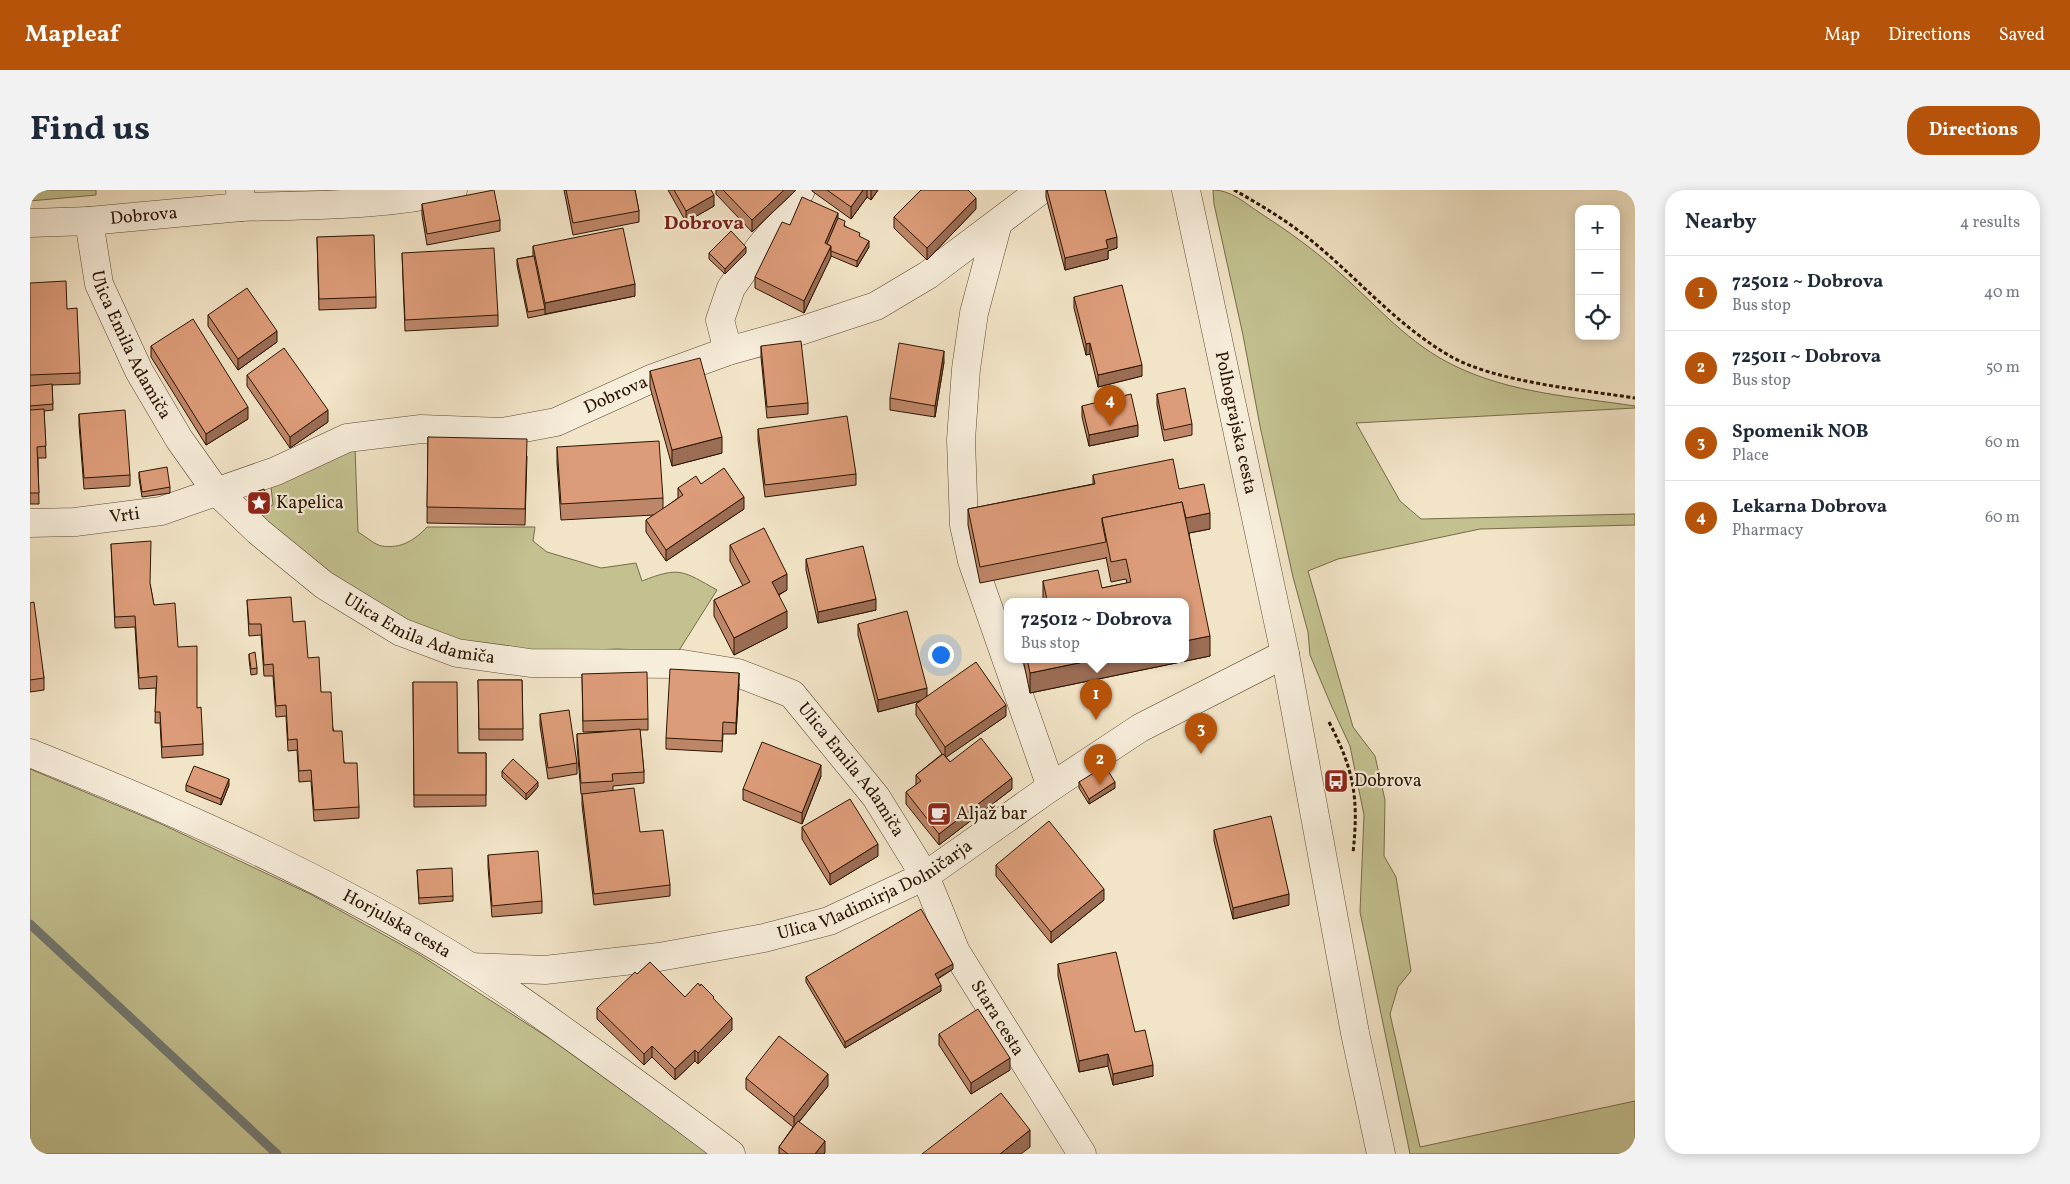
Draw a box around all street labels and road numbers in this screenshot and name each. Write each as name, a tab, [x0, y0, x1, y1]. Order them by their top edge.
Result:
street label: Dobrova	[109, 200, 179, 232]
street label: Ulica Emila Adamiča	[85, 269, 177, 424]
street label: Polhograjska cesta	[1208, 349, 1263, 497]
street label: Dobrova	[580, 370, 652, 420]
street label: Vrti	[108, 501, 141, 530]
street label: Ulica Emila Adamiča	[339, 587, 497, 671]
street label: Ulica Emila Adamiča	[791, 697, 910, 842]
street label: Ulica Vladimirja Dolničarja	[775, 834, 978, 946]
street label: Horjulska cesta	[338, 883, 456, 965]
street label: Stara cesta	[964, 976, 1030, 1061]

